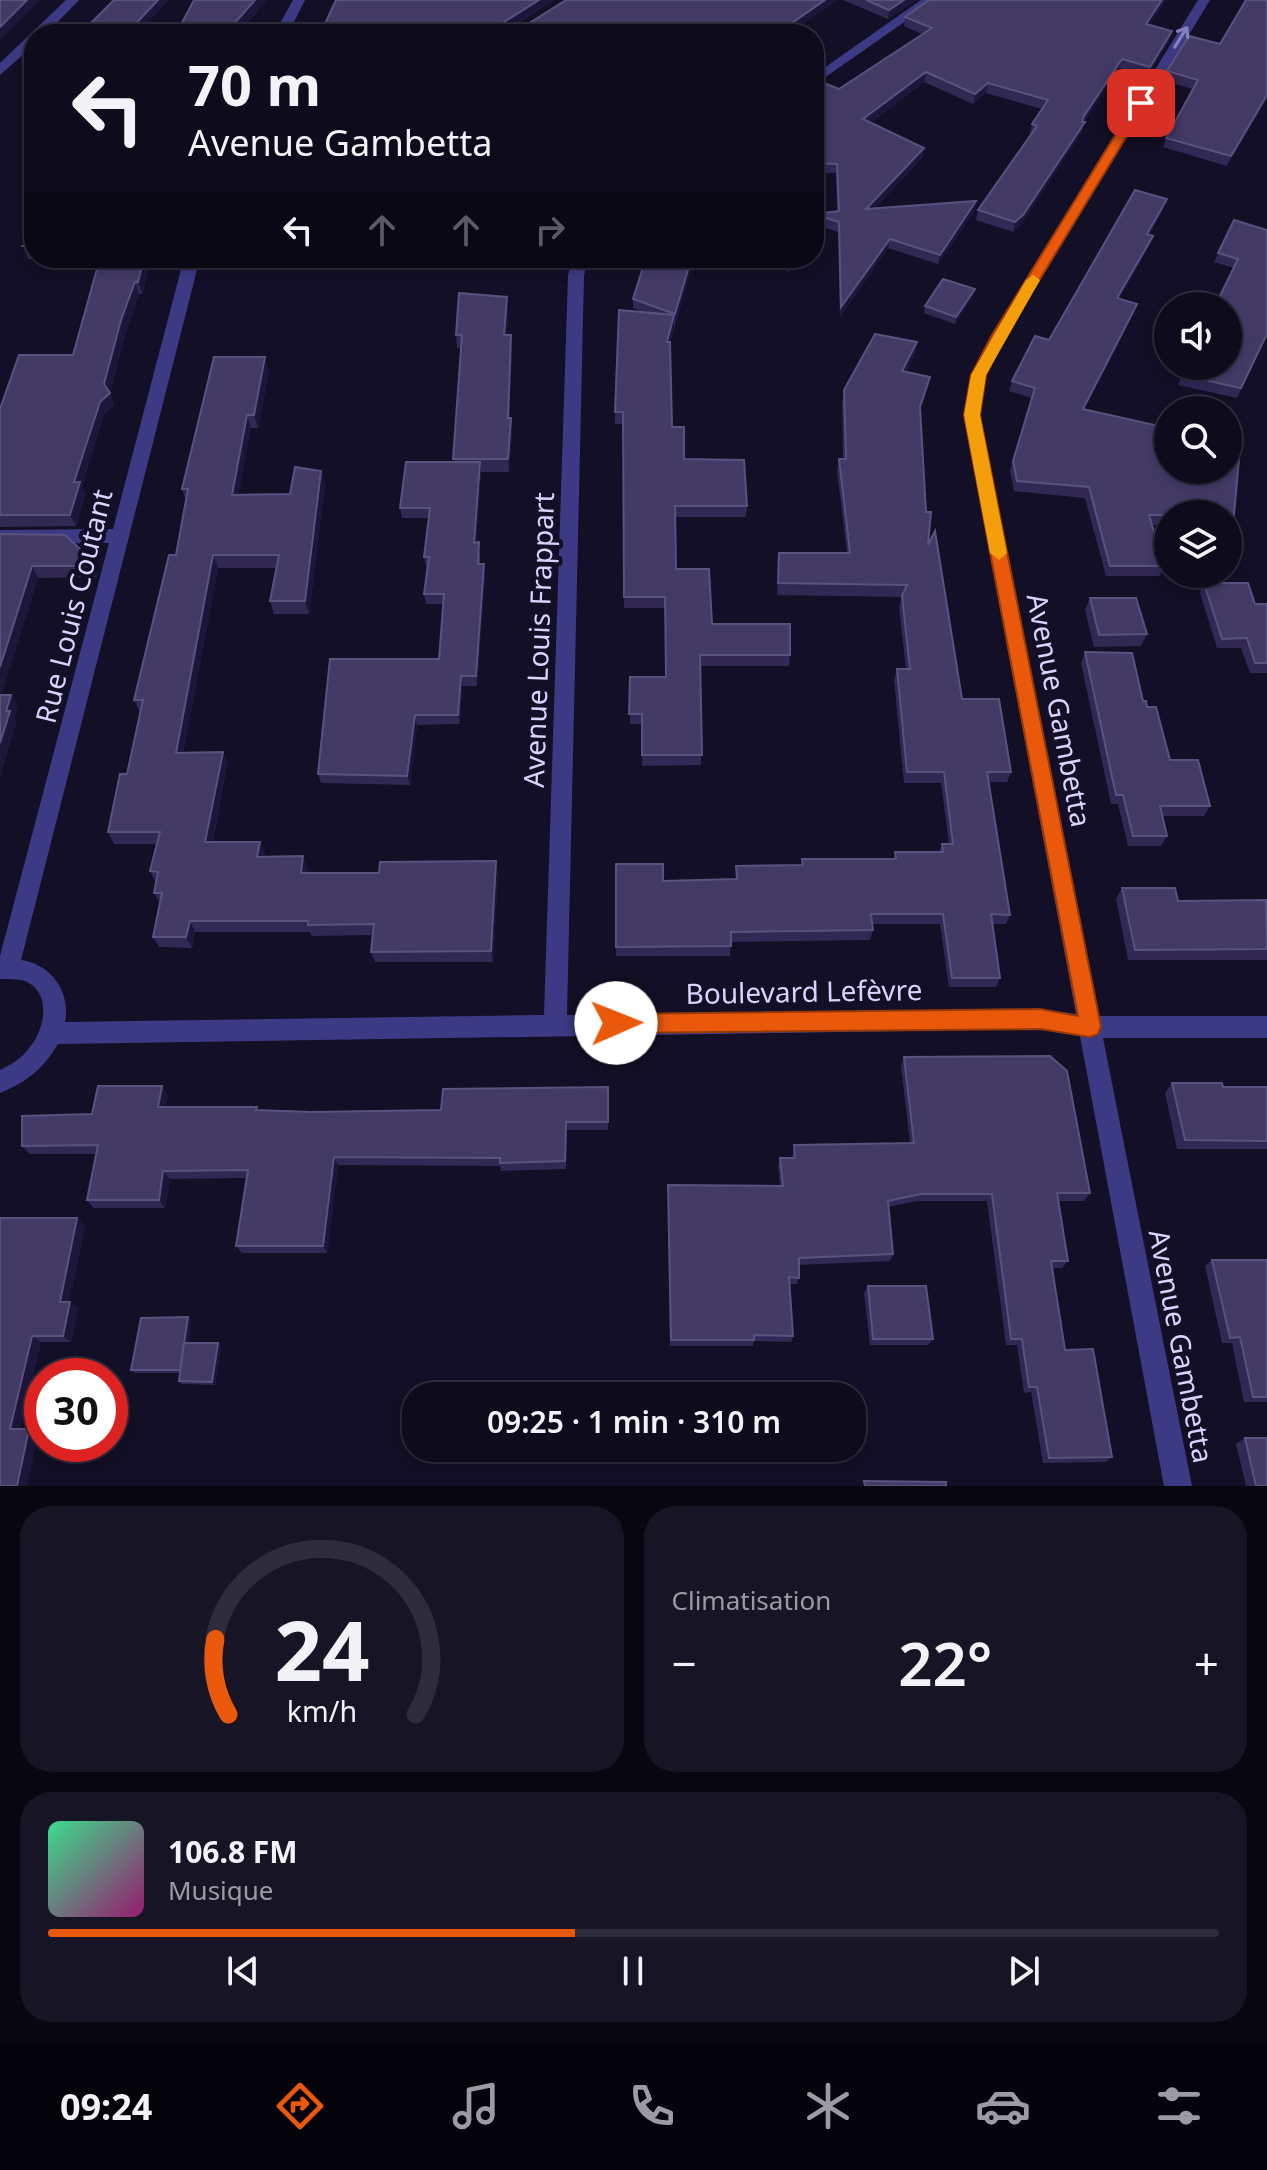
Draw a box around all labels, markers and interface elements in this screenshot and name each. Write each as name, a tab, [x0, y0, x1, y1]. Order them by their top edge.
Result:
one-way arrow	[1174, 26, 1190, 49]
text: 70 m	[188, 46, 321, 122]
icon: left	[56, 56, 160, 160]
pin	[1107, 69, 1175, 137]
icon: arrive	[1119, 81, 1163, 125]
text: Avenue Gambetta	[188, 118, 492, 167]
icon: left	[276, 208, 320, 252]
icon: ahead	[360, 208, 404, 252]
icon: ahead	[444, 208, 488, 252]
icon: right	[528, 208, 572, 252]
map controls	[1154, 292, 1242, 588]
button: sound	[1154, 292, 1242, 380]
button: search	[1154, 396, 1242, 484]
street label: Rue Louis Coutant	[26, 485, 120, 727]
street label: Avenue Louis Frappart	[514, 492, 562, 788]
button: layers	[1154, 500, 1242, 588]
street label: Avenue Gambetta	[1019, 590, 1101, 830]
street label: Boulevard Lefèvre	[685, 970, 923, 1012]
position arrow	[574, 981, 658, 1065]
street label: Avenue Gambetta	[1141, 1226, 1223, 1466]
speed limit sign: 30	[24, 1358, 128, 1462]
text: 09:25 · 1 min · 310 m	[487, 1401, 781, 1442]
text: Climatisation	[672, 1582, 831, 1618]
text: 24	[274, 1592, 369, 1705]
text: 22°	[898, 1622, 992, 1704]
text: −	[672, 1633, 697, 1693]
text: +	[1194, 1633, 1219, 1693]
text: km/h	[287, 1691, 357, 1730]
text: 106.8 FM	[168, 1831, 298, 1872]
text: Musique	[168, 1872, 274, 1908]
icon: previous	[221, 1949, 265, 1993]
icon: pause	[611, 1949, 655, 1993]
icon: next	[1002, 1949, 1046, 1993]
icon: directions	[272, 2078, 328, 2134]
icon: music	[448, 2078, 504, 2134]
icon: phone	[624, 2078, 680, 2134]
icon: climate	[800, 2078, 856, 2134]
icon: car	[975, 2078, 1031, 2134]
icon: filters	[1151, 2078, 1207, 2134]
text: 09:24	[60, 2082, 152, 2131]

